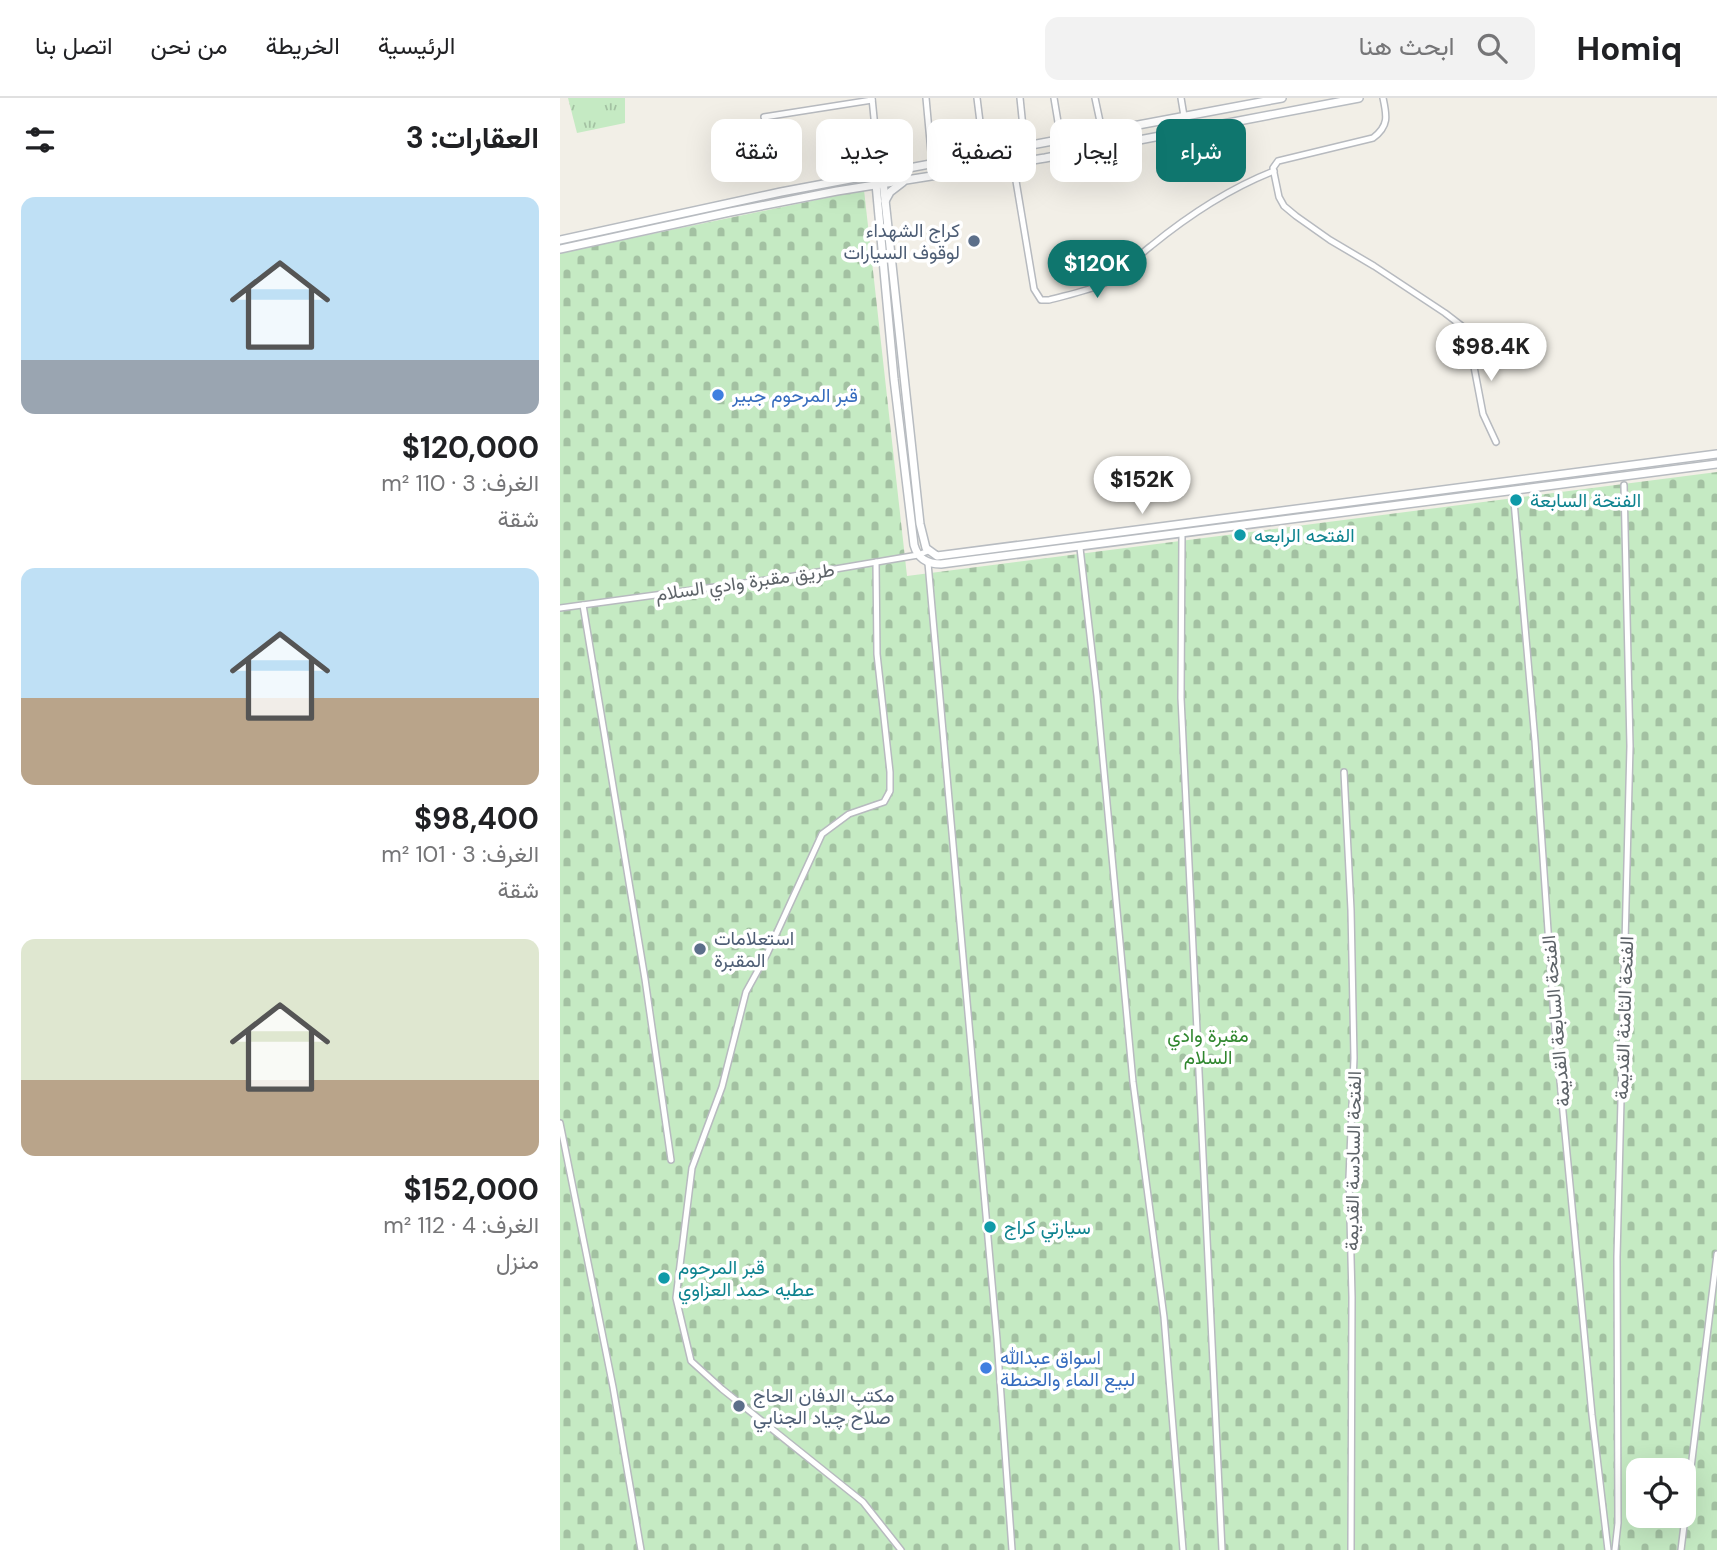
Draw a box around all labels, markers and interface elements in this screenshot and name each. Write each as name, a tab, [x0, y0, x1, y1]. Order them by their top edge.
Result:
search box	[1045, 17, 1535, 80]
text: Homiq	[1577, 27, 1682, 70]
text: ابحث هنا	[1358, 29, 1455, 63]
icon: search	[1473, 29, 1511, 67]
text: اتصل بنا	[35, 30, 112, 61]
text: من نحن	[150, 30, 228, 61]
text: الخريطة	[266, 30, 340, 61]
text: الرئيسية	[378, 30, 455, 61]
text: العقارات: 3	[406, 118, 539, 157]
chip: شقة	[711, 119, 802, 182]
chip: جديد	[816, 119, 913, 182]
chip: تصفية	[927, 119, 1036, 182]
chip: إيجار	[1050, 119, 1142, 182]
chip: شراء	[1156, 119, 1246, 182]
icon: filters	[21, 121, 59, 159]
place label: كراج الشهداء لوقوف السيارات	[843, 218, 960, 265]
marker: كراج الشهداء لوقوف السيارات	[966, 233, 982, 249]
pin: $120K	[1048, 240, 1146, 300]
icon: home	[217, 242, 343, 368]
text: $120K	[1064, 248, 1130, 278]
pin: $98.4K	[1434, 324, 1548, 383]
text: $98.4K	[1452, 331, 1530, 361]
place label: قبر المرحوم جبير	[731, 383, 858, 408]
marker: قبر المرحوم جبير	[710, 387, 726, 403]
text: $120,000	[402, 428, 539, 467]
pin: $152K	[1093, 456, 1191, 516]
text: $152K	[1110, 464, 1174, 494]
text: الغرف: 3 · 110 m²	[381, 468, 539, 498]
place label: الفتحة السابعة	[1530, 488, 1641, 513]
marker: الفتحة السابعة	[1508, 492, 1524, 508]
text: شقة	[497, 504, 539, 534]
place label: الفتحه الرابعه	[1254, 523, 1355, 548]
marker: الفتحه الرابعه	[1232, 527, 1248, 543]
street label: طريق مقبرة وادي السلام	[654, 557, 836, 610]
icon: home	[217, 613, 343, 739]
text: $98,400	[414, 799, 539, 838]
text: الغرف: 3 · 101 m²	[381, 839, 539, 869]
text: شقة	[497, 875, 539, 905]
place label: استعلامات المقبرة	[714, 926, 794, 973]
street label: الفتحة السابعة القديمة	[1536, 934, 1576, 1108]
street label: الفتحة الثامنة القديمة	[1609, 936, 1639, 1100]
marker: استعلامات المقبرة	[692, 941, 708, 957]
icon: home	[217, 984, 343, 1110]
park label: مقبرة وادي السلام	[1167, 1023, 1249, 1070]
street label: الفتحة السادسة القديمة	[1339, 1071, 1367, 1251]
text: $152,000	[403, 1170, 539, 1209]
text: الغرف: 4 · 112 m²	[383, 1210, 539, 1240]
place label: سيارتي كراج	[1004, 1215, 1091, 1243]
marker: سيارتي كراج	[982, 1219, 998, 1235]
text: منزل	[496, 1246, 539, 1276]
place label: قبر المرحوم عطيه حمد العزاوي	[678, 1255, 814, 1305]
marker: قبر المرحوم عطيه حمد العزاوي	[656, 1270, 672, 1286]
place label: اسواق عبدالله لبيع الماء والحنطة	[1000, 1345, 1135, 1393]
marker: اسواق عبدالله لبيع الماء والحنطة	[978, 1360, 994, 1376]
place label: مكتب الدفان الحاج صلاح چياد الجنابي	[753, 1383, 894, 1433]
marker: مكتب الدفان الحاج صلاح چياد الجنابي	[731, 1398, 747, 1414]
map controls	[1626, 1458, 1696, 1528]
button: locate	[1626, 1458, 1696, 1528]

